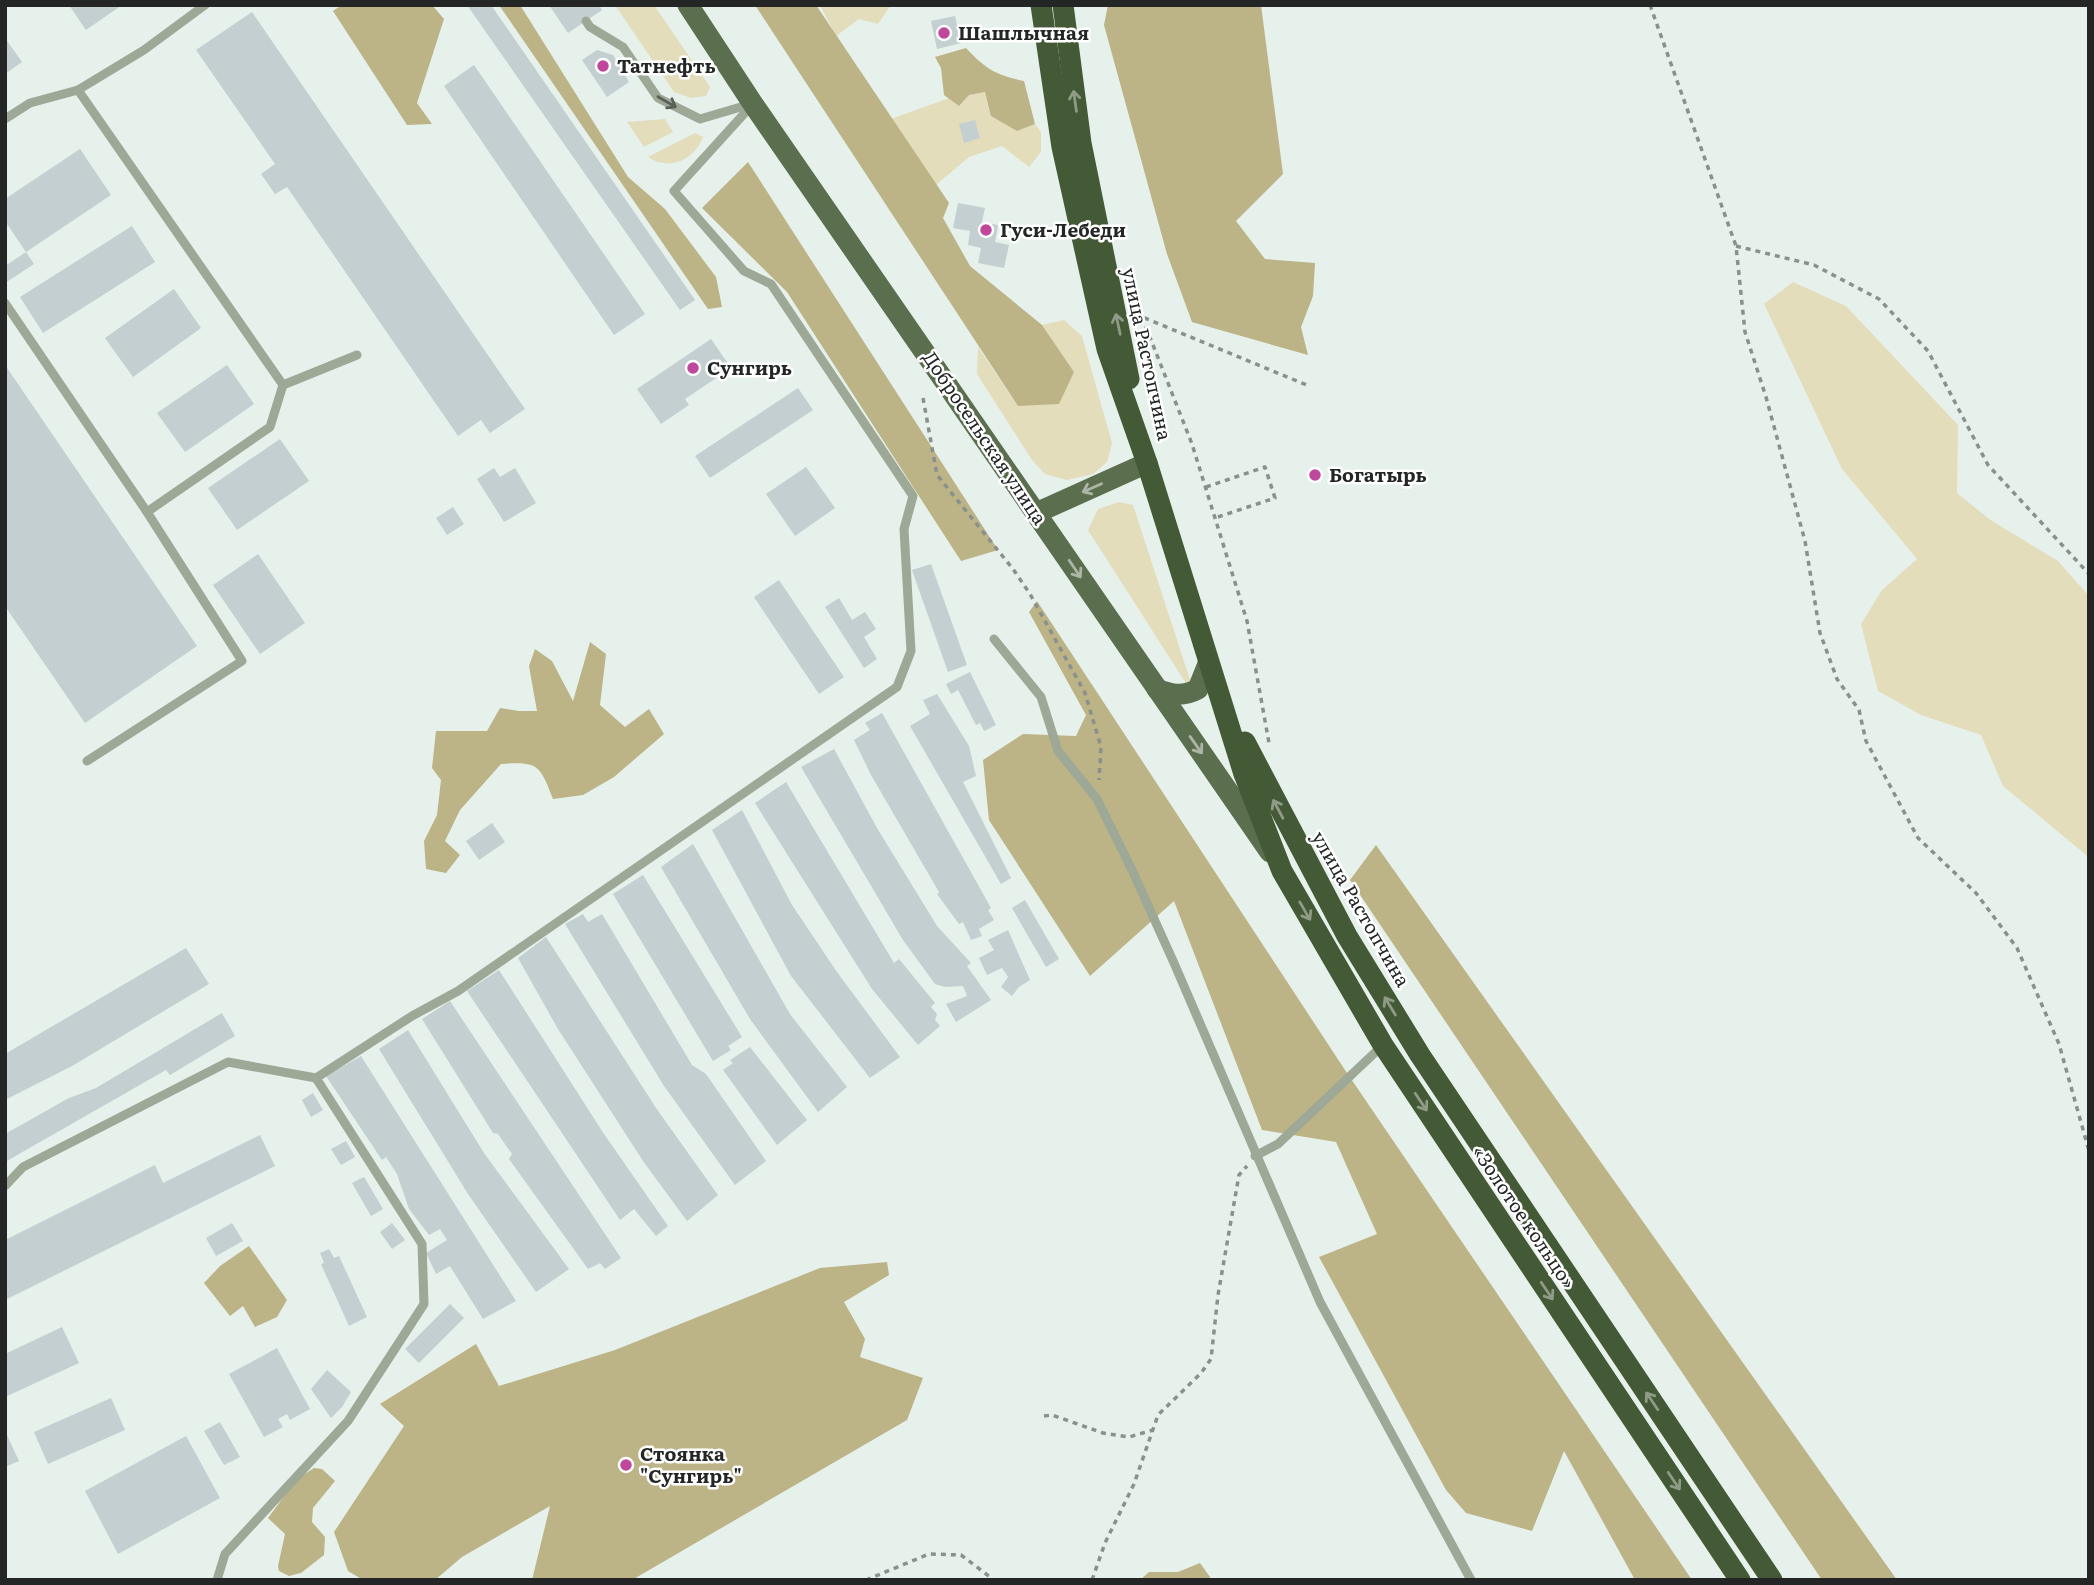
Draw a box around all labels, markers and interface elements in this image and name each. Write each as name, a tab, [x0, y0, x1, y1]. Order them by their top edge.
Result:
place label: Шашлычная	[958, 18, 1089, 46]
marker: Шашлычная	[936, 25, 952, 41]
place label: Татнефть	[617, 51, 716, 79]
marker: Татнефть	[595, 58, 611, 74]
one-way arrow	[1068, 90, 1081, 113]
one-way arrow	[656, 95, 676, 109]
place label: Гуси-Лебеди	[1000, 215, 1126, 243]
marker: Гуси-Лебеди	[978, 222, 994, 238]
street label: улица Растопчина	[1116, 265, 1180, 444]
one-way arrow	[1110, 313, 1124, 336]
street label: Добросельская улица	[917, 345, 1055, 531]
place label: Сунгирь	[707, 353, 792, 381]
marker: Сунгирь	[685, 360, 701, 376]
place label: Богатырь	[1329, 460, 1427, 488]
marker: Богатырь	[1307, 467, 1323, 483]
one-way arrow	[1082, 482, 1103, 495]
one-way arrow	[1067, 559, 1082, 578]
one-way arrow	[1189, 735, 1203, 754]
one-way arrow	[1271, 799, 1285, 819]
street label: улица Растопчина	[1306, 825, 1418, 992]
one-way arrow	[1299, 900, 1312, 921]
one-way arrow	[1383, 997, 1397, 1017]
one-way arrow	[1413, 1092, 1428, 1111]
street label: «Золотое кольцо»	[1466, 1139, 1583, 1294]
one-way arrow	[1540, 1281, 1554, 1301]
one-way arrow	[1645, 1392, 1659, 1411]
place label: Стоянка "Сунгирь"	[640, 1439, 742, 1489]
marker: Стоянка "Сунгирь"	[618, 1457, 634, 1473]
one-way arrow	[1667, 1470, 1681, 1490]

